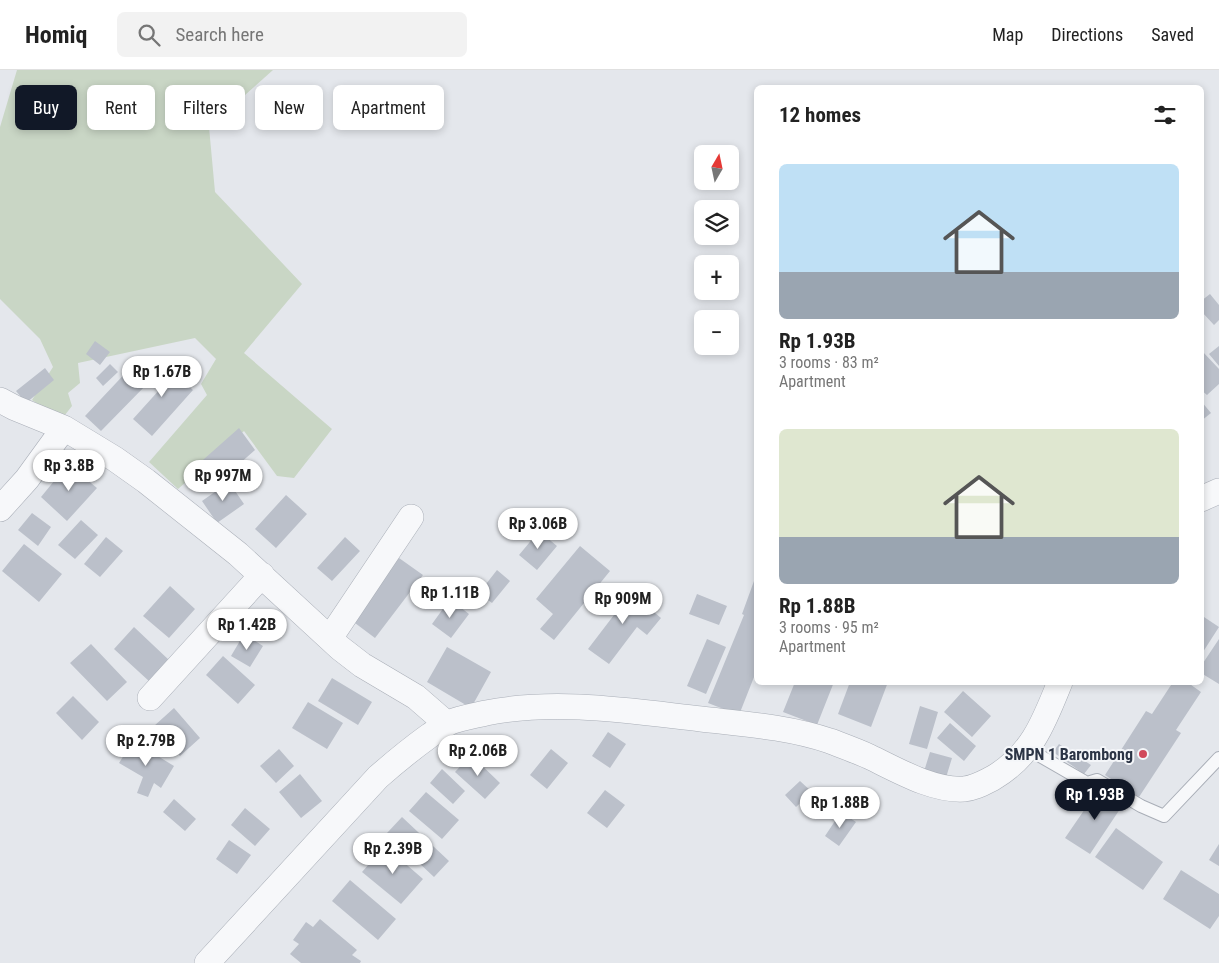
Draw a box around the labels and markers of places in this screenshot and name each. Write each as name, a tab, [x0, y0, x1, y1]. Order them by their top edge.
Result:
pin: Rp 1.67B	[110, 356, 214, 398]
pin: Rp 3.8B	[23, 450, 115, 492]
pin: Rp 997M	[177, 460, 269, 502]
pin: Rp 3.06B	[486, 508, 590, 550]
pin: Rp 1.11B	[398, 576, 502, 619]
pin: Rp 909M	[577, 582, 669, 625]
pin: Rp 1.42B	[195, 608, 299, 651]
pin: Rp 2.79B	[94, 724, 198, 767]
pin: Rp 2.06B	[426, 734, 530, 777]
place label: SMPN 1 Barombong	[1005, 745, 1133, 764]
marker: SMPN 1 Barombong	[1137, 748, 1149, 760]
pin: Rp 1.93B	[1043, 778, 1147, 821]
pin: Rp 1.88B	[788, 786, 892, 829]
pin: Rp 2.39B	[341, 832, 445, 875]

